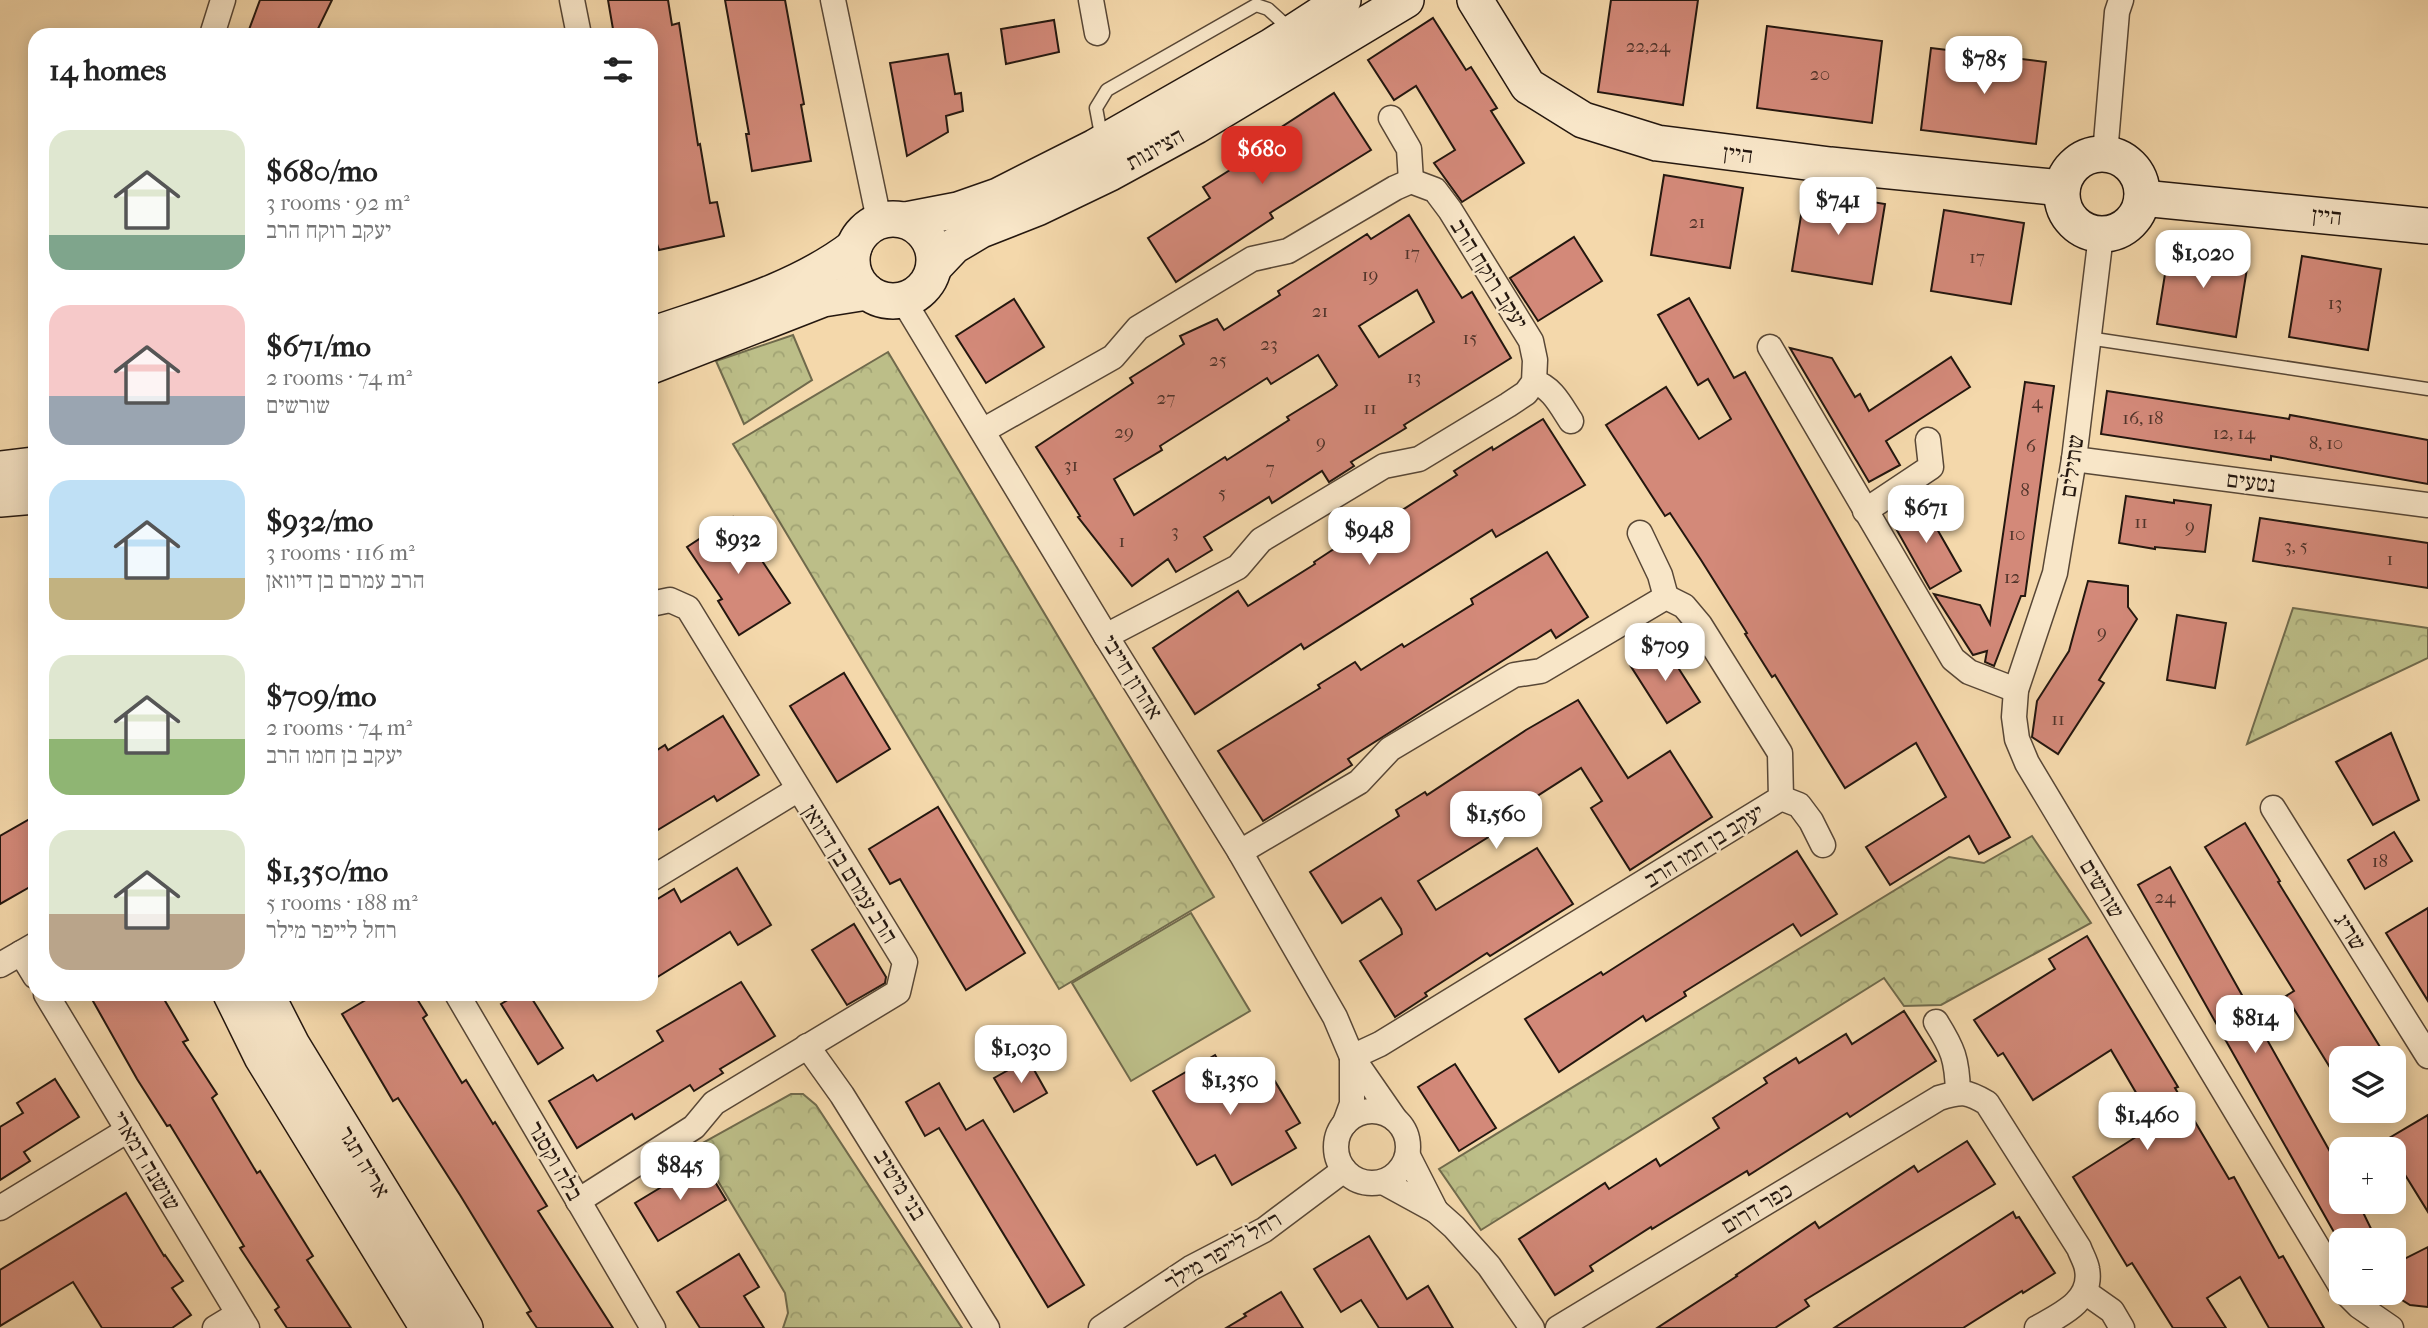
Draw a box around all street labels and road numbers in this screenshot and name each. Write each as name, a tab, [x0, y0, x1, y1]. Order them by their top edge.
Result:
street label: הציונות	[1121, 122, 1189, 176]
street label: היין	[1721, 139, 1755, 169]
street label: היין	[2311, 201, 2343, 231]
street label: יעקב רוקח הרב	[1444, 214, 1534, 334]
street label: שתילים	[2054, 433, 2090, 499]
street label: נטעים	[2225, 466, 2277, 498]
street label: אהרון חייבי	[1096, 630, 1168, 724]
street label: יעקב בן חמו הרב	[1639, 798, 1769, 894]
street label: הרב עמרם בן דיוואן	[797, 800, 903, 948]
street label: שורשים	[2074, 855, 2130, 923]
street label: שריג	[2328, 908, 2372, 956]
street label: שושנה דמארי	[106, 1106, 186, 1216]
street label: בלה וקסנר	[522, 1117, 588, 1205]
street label: אריה תגר	[332, 1121, 396, 1203]
street label: בני מיטיב	[868, 1145, 932, 1225]
street label: כפר דרום	[1716, 1176, 1798, 1240]
street label: רחל לייפר מילר	[1160, 1206, 1286, 1296]

